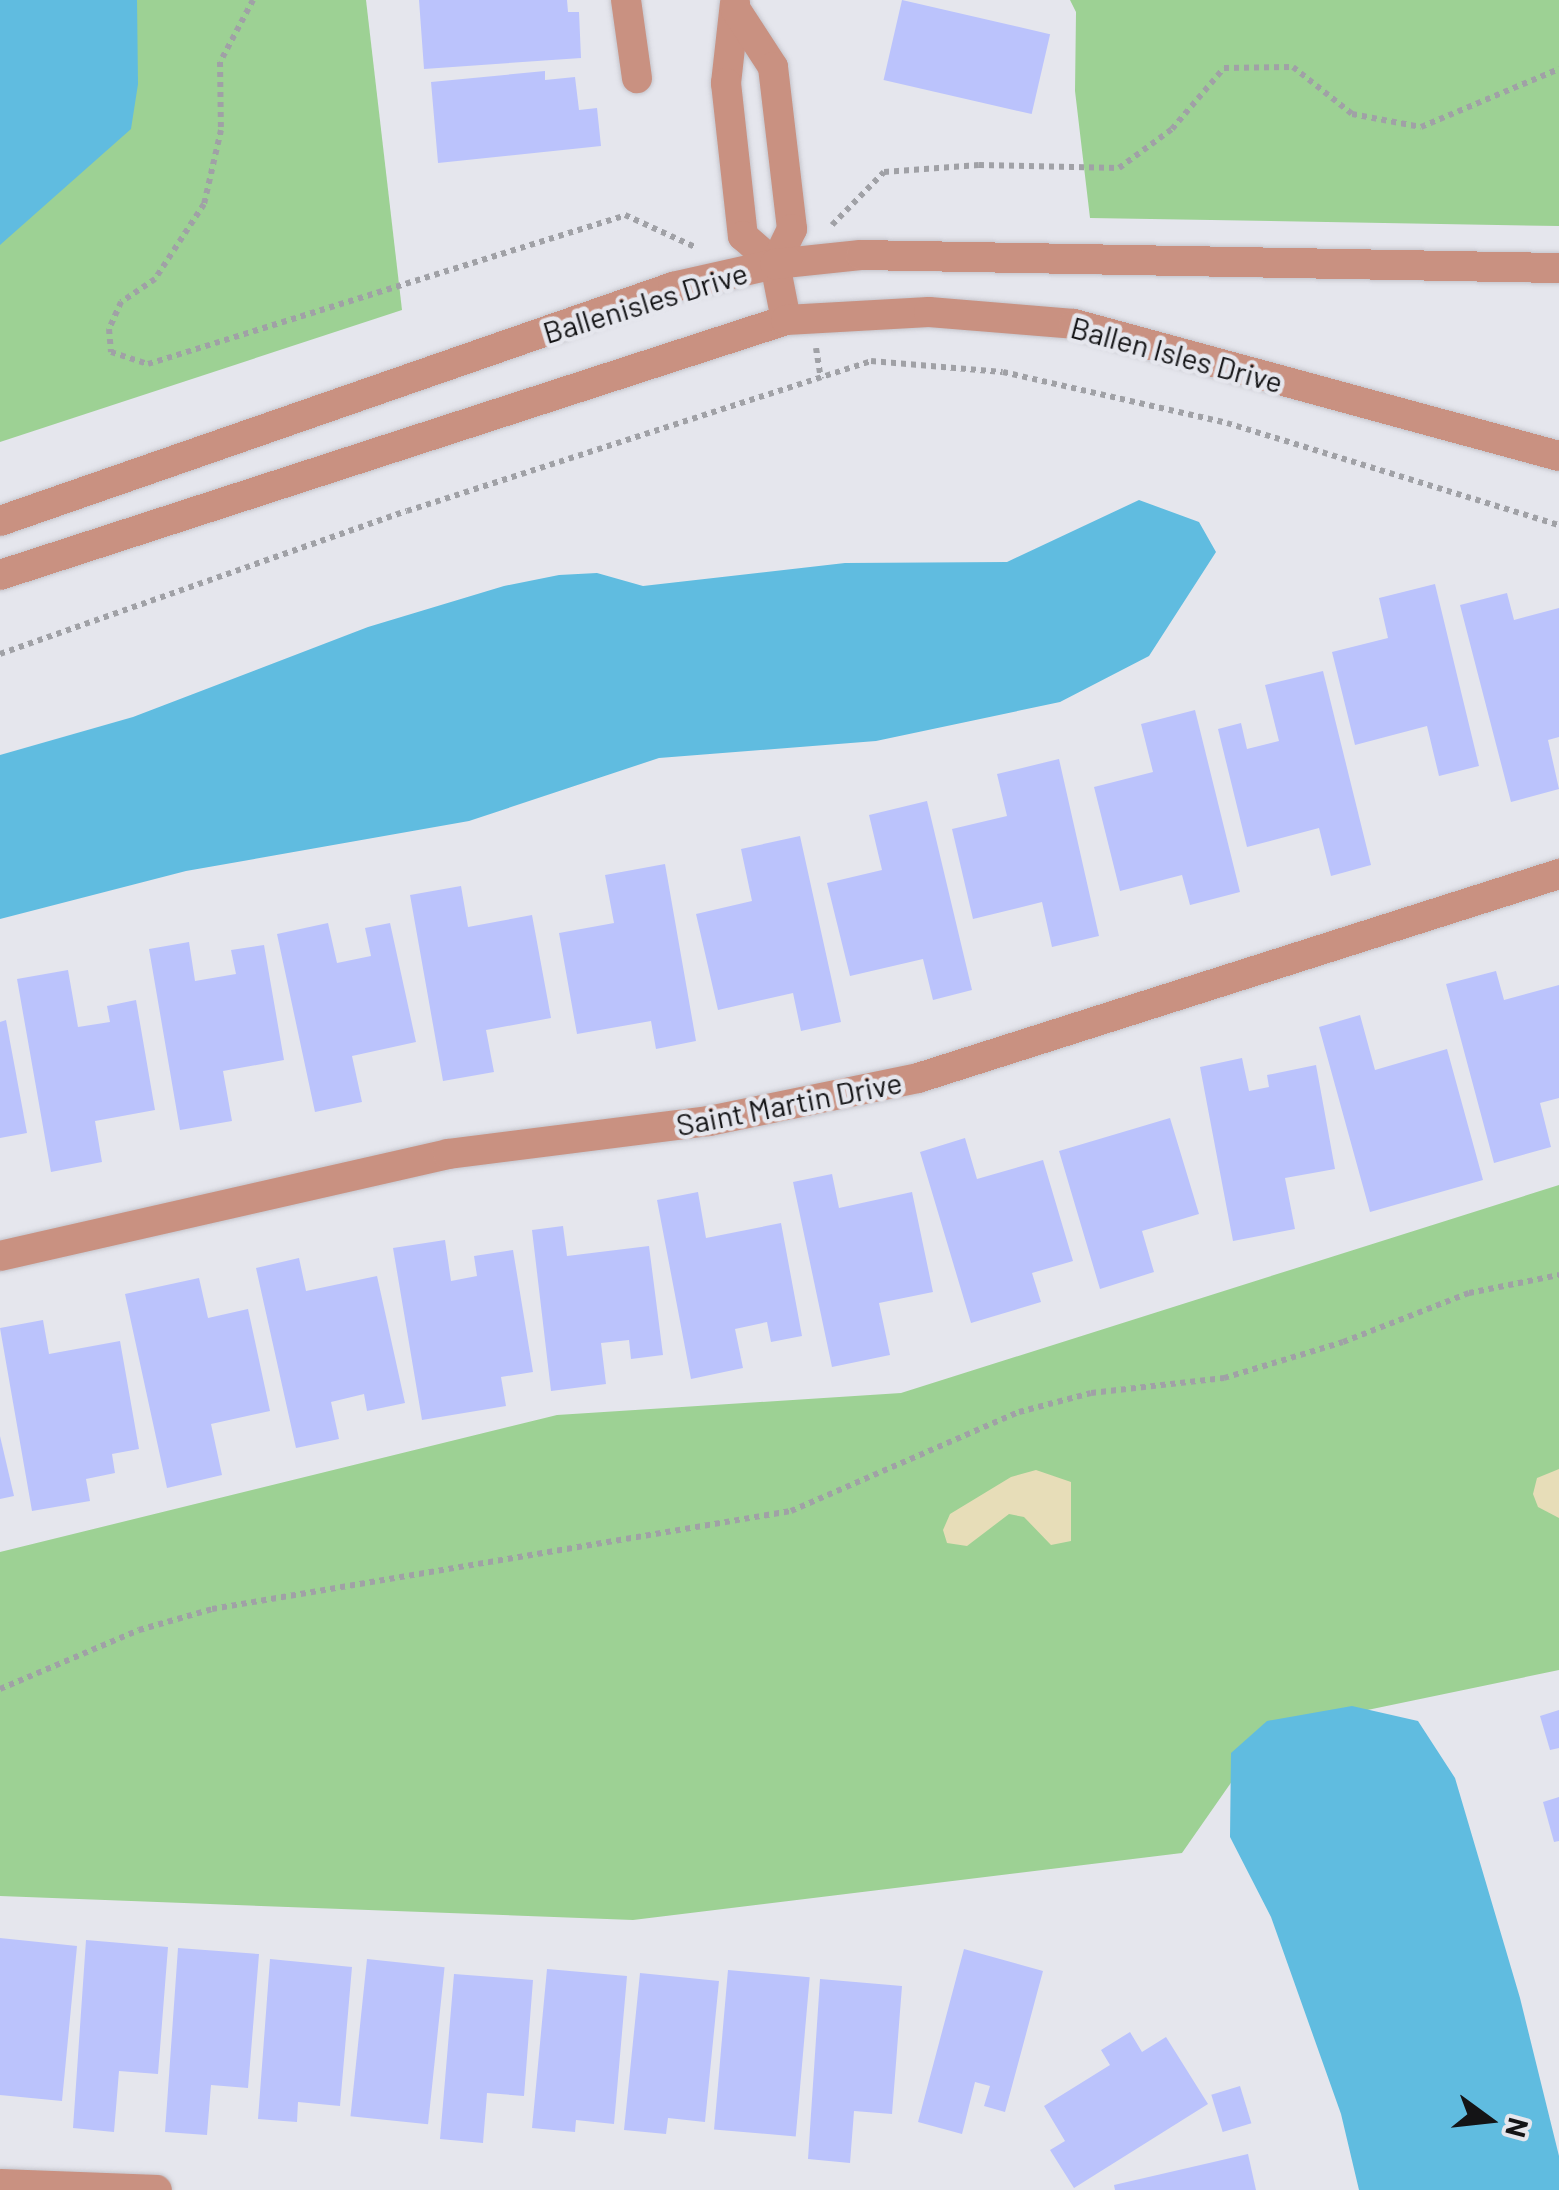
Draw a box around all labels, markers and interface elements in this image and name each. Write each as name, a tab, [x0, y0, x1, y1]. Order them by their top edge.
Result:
street label: Ballenisles Drive	[538, 254, 752, 350]
street label: Ballen Isles Drive	[1067, 308, 1287, 400]
street label: Saint Martin Drive	[673, 1063, 905, 1143]
north arrow	[1439, 2070, 1539, 2170]
text: N	[1499, 2114, 1537, 2141]

